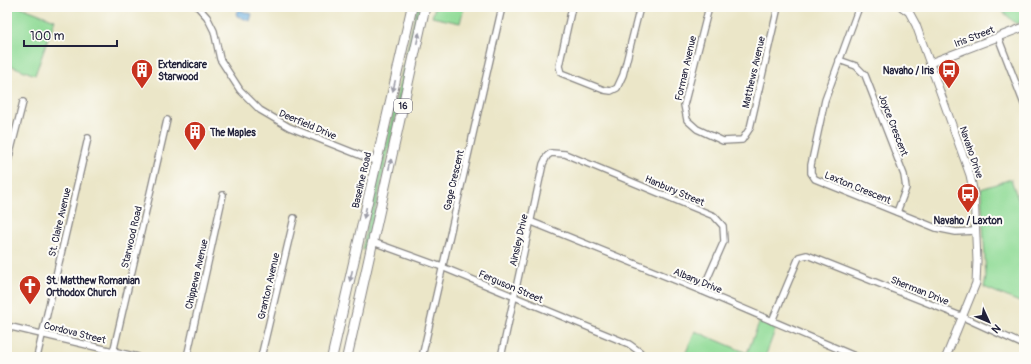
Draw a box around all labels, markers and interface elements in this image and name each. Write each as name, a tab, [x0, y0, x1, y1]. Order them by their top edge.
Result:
scale bar	[24, 22, 117, 48]
street label: Iris Street	[953, 23, 997, 50]
text: 100 m	[30, 29, 65, 44]
one-way arrow	[416, 31, 422, 44]
street label: Forman Avenue	[673, 35, 699, 102]
street label: Matthews Avenue	[740, 35, 768, 109]
building icon: Extendicare Starwood	[129, 57, 155, 90]
bus stop icon: Navaho / Iris	[936, 57, 962, 90]
place label: Extendicare Starwood	[158, 59, 208, 83]
place label: Navaho / Iris	[883, 65, 935, 77]
one-way arrow	[390, 80, 396, 92]
street label: Joyce Crescent	[876, 93, 911, 159]
road number: 16	[394, 99, 412, 113]
street label: Deerfield Drive	[277, 107, 338, 142]
building icon: The Maples	[182, 119, 208, 152]
street label: Navaho Drive	[957, 125, 986, 180]
place label: The Maples	[209, 127, 256, 139]
street label: Gage Crescent	[441, 148, 467, 212]
street label: Baseline Road	[350, 151, 374, 209]
one-way arrow	[387, 158, 393, 171]
street label: Laxton Crescent	[823, 169, 894, 207]
street label: Hanbury Street	[643, 173, 707, 209]
bus stop icon: Navaho / Laxton	[955, 181, 981, 214]
street label: St. Claire Avenue	[46, 187, 74, 258]
street label: Starwood Road	[119, 205, 145, 269]
one-way arrow	[362, 207, 368, 220]
street label: Ainsley Drive	[507, 213, 531, 267]
place label: Navaho / Laxton	[934, 215, 1003, 227]
street label: Chippewa Avenue	[183, 238, 211, 310]
street label: Granton Avenue	[255, 252, 282, 321]
street label: Albany Drive	[672, 266, 724, 296]
street label: Ferguson Street	[477, 268, 546, 306]
one-way arrow	[347, 270, 353, 282]
church icon: St. Matthew Romanian Orthodox Church	[17, 273, 43, 306]
street label: Sherman Drive	[889, 274, 950, 308]
place label: St. Matthew Romanian Orthodox Church	[46, 275, 140, 299]
north arrow	[969, 302, 1009, 342]
street label: Cordova Street	[43, 319, 108, 347]
text: N	[988, 321, 1003, 336]

